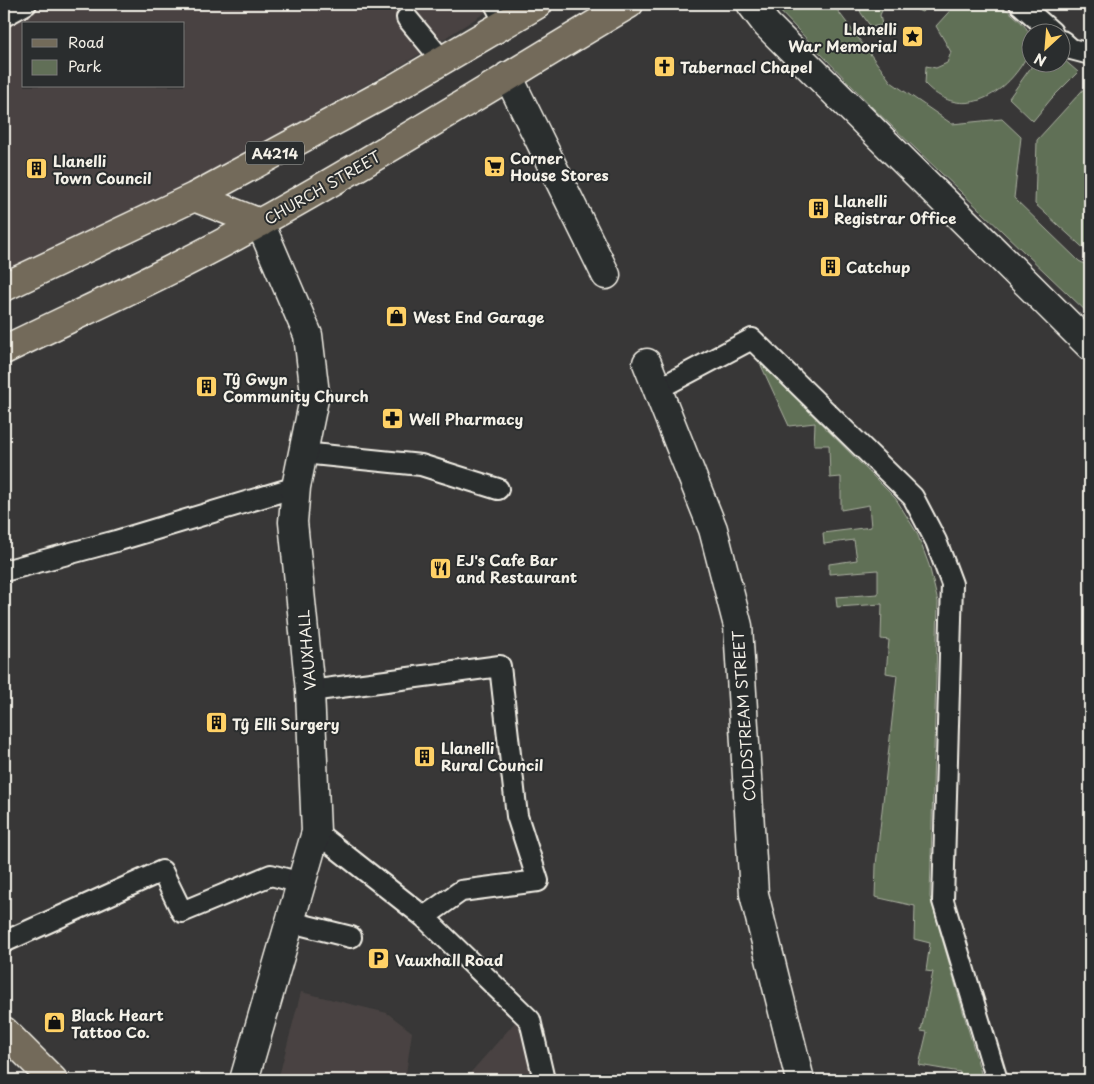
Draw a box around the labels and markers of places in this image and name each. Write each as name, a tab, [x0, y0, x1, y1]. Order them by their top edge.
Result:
place label: Llanelli War Memorial	[788, 17, 897, 57]
place icon: Llanelli War Memorial	[901, 25, 925, 49]
church icon: Tabernacl Chapel	[652, 54, 676, 78]
place label: Tabernacl Chapel	[680, 55, 812, 78]
place label: Corner House Stores	[510, 146, 609, 186]
place label: Llanelli Town Council	[53, 149, 152, 189]
supermarket icon: Corner House Stores	[482, 154, 506, 178]
building icon: Llanelli Town Council	[25, 157, 49, 181]
place label: Llanelli Registrar Office	[834, 189, 956, 229]
building icon: Llanelli Registrar Office	[806, 197, 830, 221]
building icon: Catchup	[818, 254, 842, 278]
place label: Catchup	[846, 255, 910, 278]
shop icon: West End Garage	[385, 304, 409, 328]
place label: West End Garage	[413, 305, 544, 328]
place label: Tŷ Gwyn Community Church	[223, 367, 369, 407]
building icon: Tŷ Gwyn Community Church	[195, 375, 219, 399]
pharmacy icon: Well Pharmacy	[381, 406, 405, 430]
place label: Well Pharmacy	[409, 407, 524, 430]
place label: EJ's Cafe Bar and Restaurant	[456, 548, 577, 588]
restaurant icon: EJ's Cafe Bar and Restaurant	[428, 556, 452, 580]
building icon: Tŷ Elli Surgery	[204, 711, 228, 735]
place label: Tŷ Elli Surgery	[232, 712, 340, 735]
place label: Llanelli Rural Council	[441, 736, 543, 776]
building icon: Llanelli Rural Council	[413, 744, 437, 768]
parking icon: Vauxhall Road	[367, 947, 391, 971]
place label: Vauxhall Road	[395, 948, 503, 971]
place label: Black Heart Tattoo Co.	[71, 1003, 164, 1043]
shop icon: Black Heart Tattoo Co.	[43, 1011, 67, 1035]

